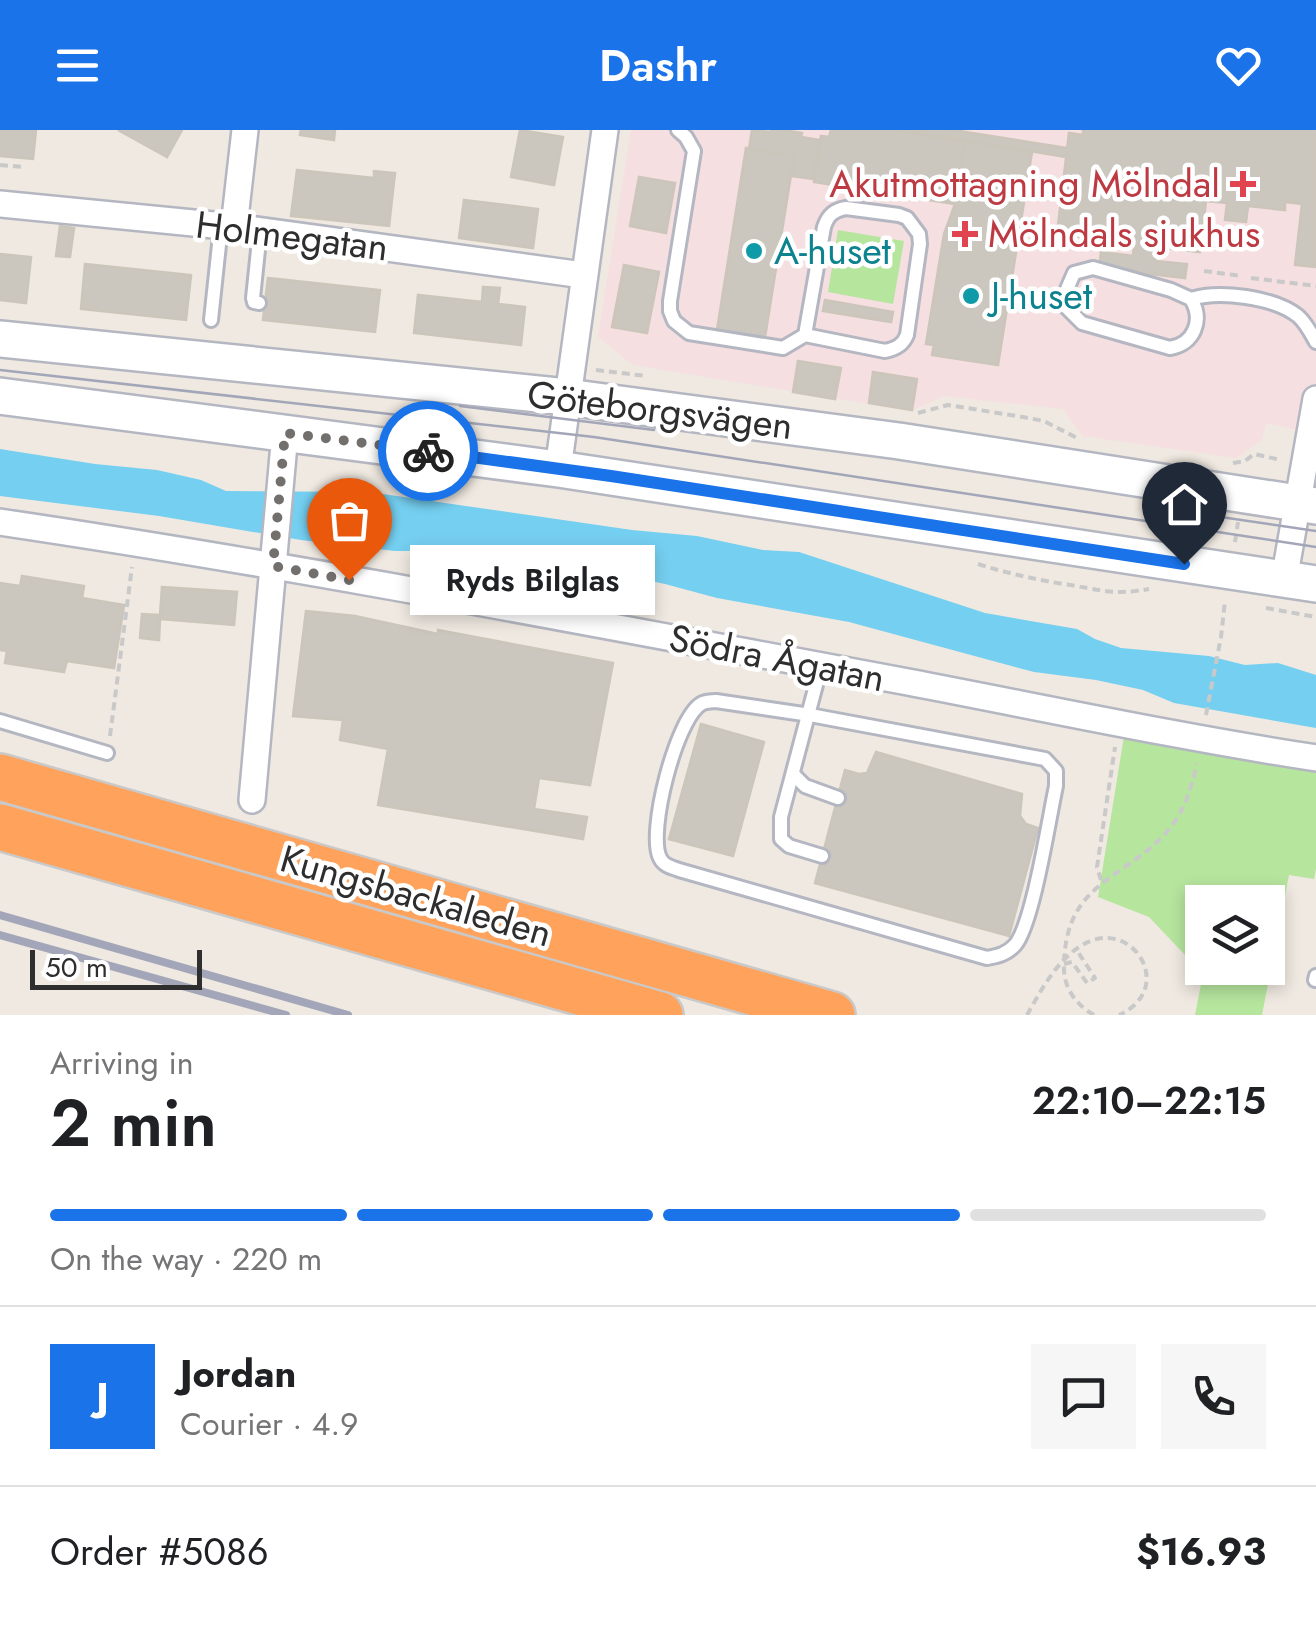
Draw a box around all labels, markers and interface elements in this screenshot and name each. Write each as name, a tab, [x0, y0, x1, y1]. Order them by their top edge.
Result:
text: Dashr	[599, 33, 717, 98]
icon: menu	[50, 38, 105, 93]
icon: heart	[1211, 38, 1266, 93]
place label: Akutmottagning Mölndal	[829, 156, 1220, 211]
marker: Akutmottagning Mölndal	[1230, 171, 1256, 197]
street label: Holmegatan	[193, 196, 391, 275]
place label: Mölndals sjukhus	[988, 206, 1260, 261]
marker: Mölndals sjukhus	[952, 221, 978, 247]
place label: A-huset	[774, 223, 891, 278]
marker: A-huset	[743, 240, 765, 262]
place label: J-huset	[986, 268, 1092, 323]
marker: J-huset	[960, 285, 982, 307]
street label: Göteborgsvägen	[524, 366, 796, 453]
courier	[378, 401, 478, 501]
icon: bike	[401, 424, 456, 479]
pin	[1142, 462, 1227, 565]
icon: home	[1157, 477, 1212, 532]
pin	[307, 478, 392, 581]
icon: bag	[322, 493, 377, 548]
callout: Ryds Bilglas	[409, 545, 654, 615]
text: Ryds Bilglas	[446, 557, 619, 603]
street label: Södra Ågatan	[665, 610, 889, 705]
street label: Kungsbackaleden	[274, 831, 558, 961]
map controls	[1185, 885, 1285, 985]
button: layers	[1185, 885, 1285, 985]
scale bar	[30, 945, 202, 990]
text: 50 m	[45, 947, 108, 988]
text: Arriving in	[50, 1040, 194, 1086]
text: 22:10–22:15	[1032, 1073, 1266, 1128]
text: 2 min	[50, 1076, 217, 1170]
text: On the way · 220 m	[50, 1236, 322, 1282]
button: chat	[1031, 1344, 1136, 1449]
button: phone	[1161, 1344, 1266, 1449]
text: Jordan	[180, 1346, 296, 1401]
text: J	[96, 1369, 109, 1424]
text: Courier · 4.9	[180, 1401, 358, 1447]
text: Order #5086	[50, 1524, 269, 1579]
text: $16.93	[1136, 1524, 1266, 1579]

